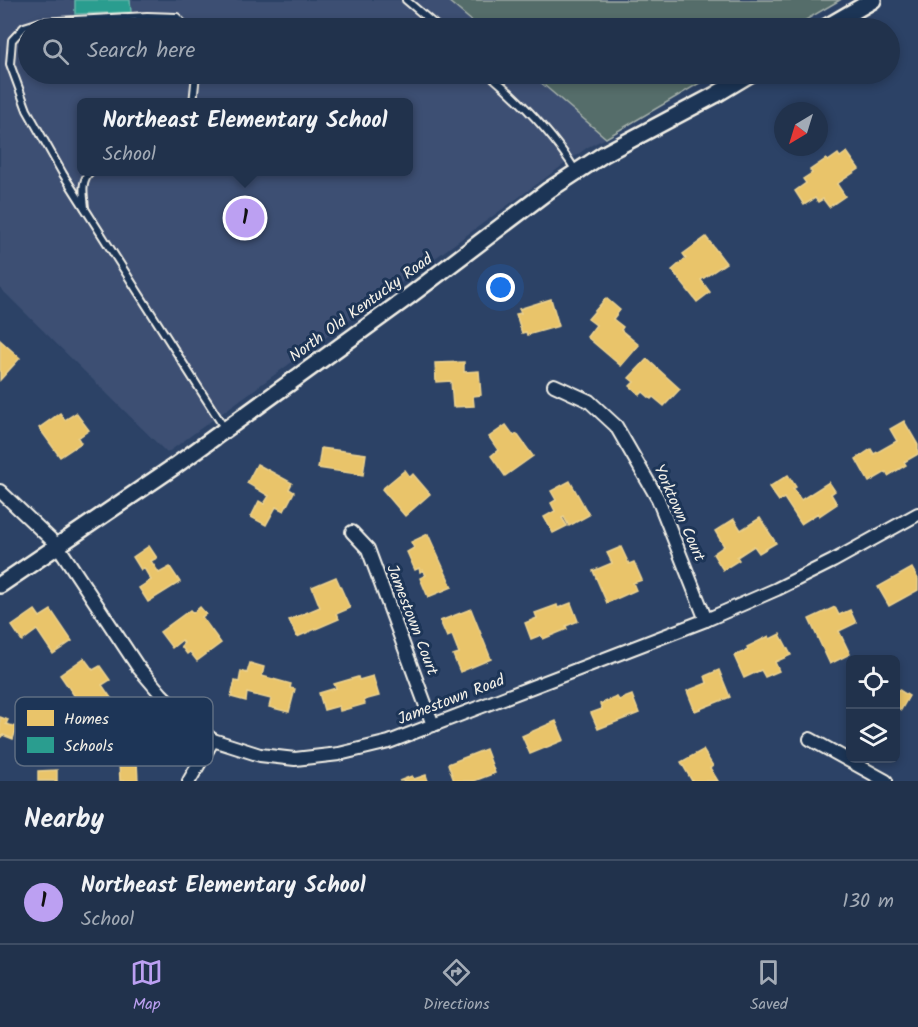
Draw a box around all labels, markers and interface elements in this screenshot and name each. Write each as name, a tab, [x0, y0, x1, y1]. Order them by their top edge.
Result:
search box	[18, 18, 900, 84]
text: Search here	[87, 34, 195, 69]
icon: search	[39, 35, 72, 68]
popup	[77, 98, 413, 176]
north arrow	[774, 102, 828, 156]
text: Northeast Elementary School	[103, 104, 387, 139]
text: School	[103, 139, 156, 171]
pin: 1	[226, 196, 264, 240]
street label: North Old Kentucky Road	[284, 247, 439, 369]
your location	[486, 273, 515, 302]
street label: Yorktown Court	[646, 460, 712, 567]
street label: Jamestown Court	[379, 561, 445, 680]
map controls	[846, 655, 900, 763]
button: locate	[846, 655, 900, 709]
street label: Jamestown Road	[394, 668, 509, 732]
legend	[15, 697, 213, 766]
text: Homes	[64, 707, 109, 732]
button: layers	[846, 709, 900, 763]
text: Schools	[64, 734, 114, 759]
text: Nearby	[24, 799, 104, 841]
text: Northeast Elementary School	[81, 869, 366, 904]
text: 1	[40, 886, 47, 918]
text: 130 m	[842, 886, 894, 918]
text: School	[81, 904, 134, 936]
tab: Map	[130, 956, 163, 1017]
tab: Directions	[423, 956, 490, 1017]
tab: Saved	[750, 956, 788, 1017]

